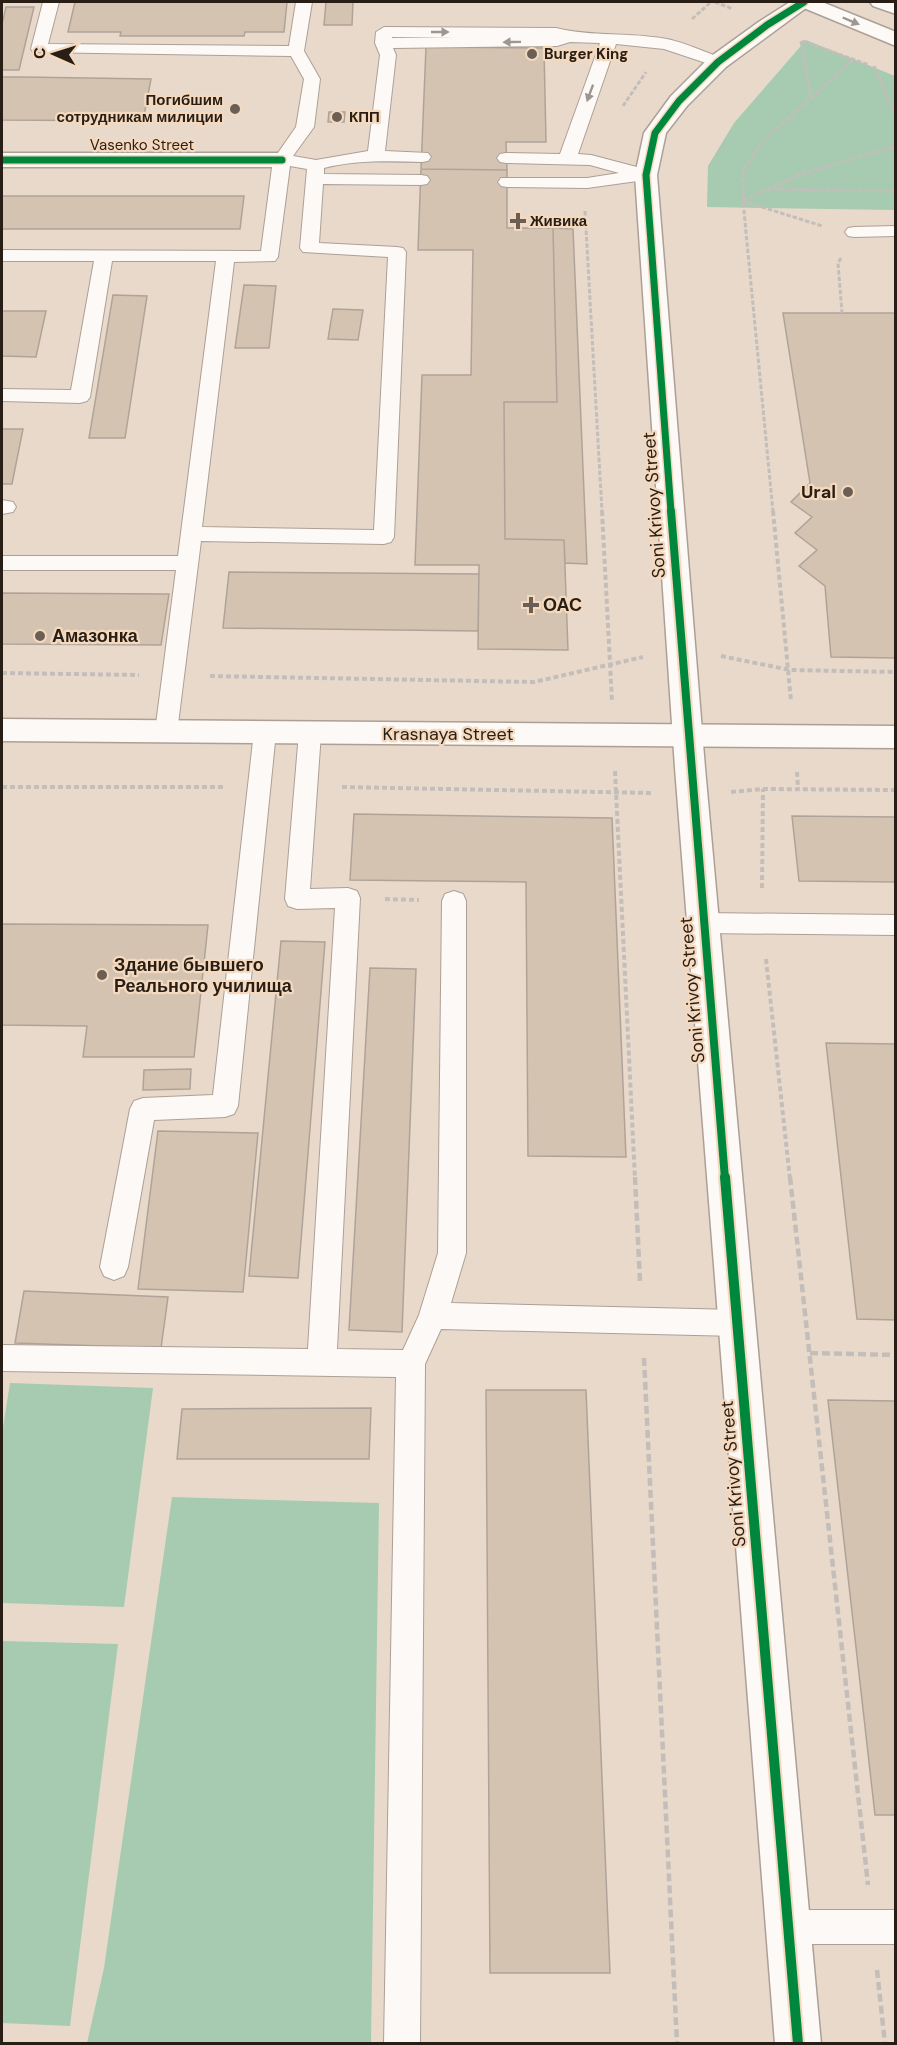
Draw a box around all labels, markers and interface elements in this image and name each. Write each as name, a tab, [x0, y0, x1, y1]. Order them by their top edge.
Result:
one-way arrow	[842, 16, 859, 25]
north arrow	[24, 24, 84, 84]
one-way arrow	[430, 27, 449, 37]
one-way arrow	[502, 37, 521, 46]
place label: Burger King	[544, 44, 628, 64]
text: С	[29, 46, 50, 60]
marker: Burger King	[525, 47, 539, 61]
one-way arrow	[584, 84, 594, 102]
place label: Погибшим сотрудникам милиции	[57, 90, 223, 127]
marker: Погибшим сотрудникам милиции	[228, 102, 242, 116]
place label: КПП	[349, 107, 380, 127]
marker: КПП	[330, 110, 344, 124]
street label: Vasenko Street	[90, 135, 194, 155]
place label: Живика	[529, 211, 588, 231]
marker: Живика	[511, 214, 525, 228]
street label: Soni Krivoy Street	[637, 431, 671, 579]
place label: Ural	[801, 480, 836, 504]
marker: Ural	[841, 485, 855, 499]
place label: ОАС	[543, 593, 582, 617]
marker: ОАС	[524, 598, 538, 612]
place label: Амазонка	[52, 624, 139, 648]
marker: Амазонка	[33, 629, 47, 643]
street label: Krasnaya Street	[383, 722, 513, 746]
street label: Soni Krivoy Street	[674, 916, 710, 1064]
place label: Здание бывшего Реального училища	[114, 953, 293, 998]
marker: Здание бывшего Реального училища	[95, 968, 109, 982]
street label: Soni Krivoy Street	[715, 1400, 751, 1548]

